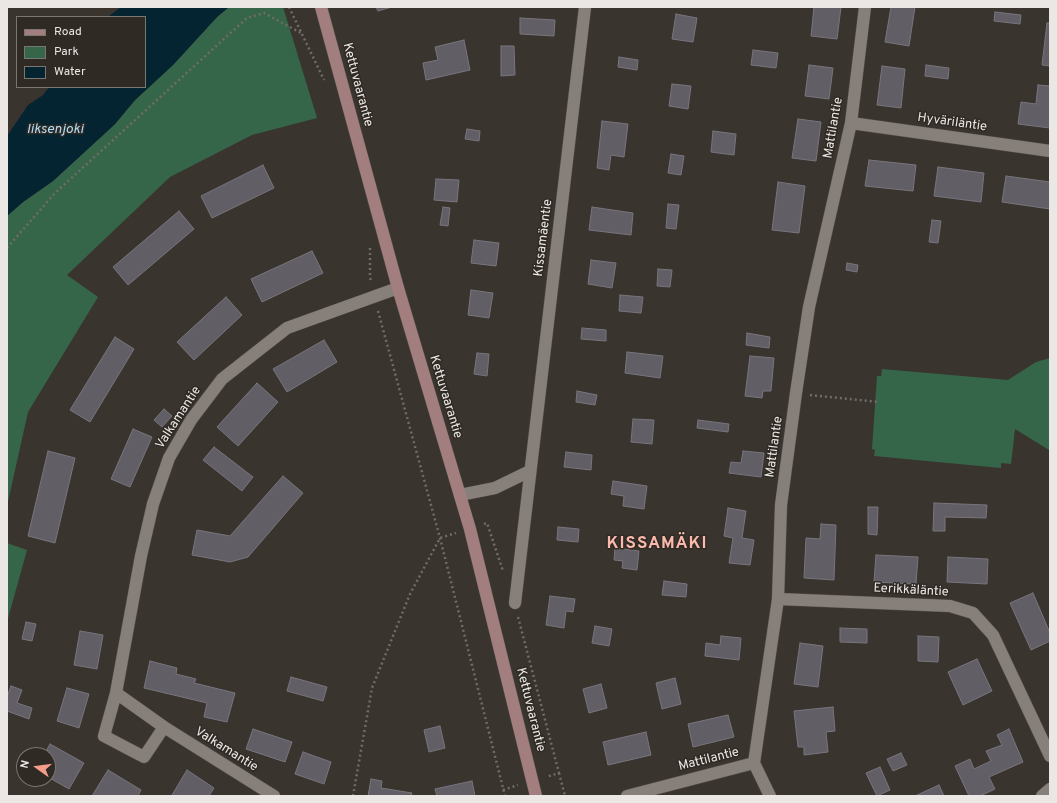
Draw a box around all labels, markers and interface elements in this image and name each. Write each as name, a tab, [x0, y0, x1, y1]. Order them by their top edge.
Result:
legend	[16, 16, 146, 88]
text: Road	[54, 24, 82, 40]
street label: Kettuvaarantie	[338, 41, 376, 129]
text: Park	[54, 44, 79, 60]
text: Water	[54, 64, 86, 80]
street label: Mattilantie	[821, 96, 847, 160]
street label: Hyväriläntie	[916, 110, 988, 136]
water label: Iiksenjoki	[27, 122, 83, 138]
street label: Kissamäentie	[532, 198, 556, 278]
street label: Kettuvaarantie	[425, 354, 465, 440]
street label: Valkamantie	[153, 384, 205, 452]
street label: Mattilantie	[763, 415, 787, 479]
district label: KISSAMÄKI	[606, 535, 708, 555]
street label: Eerikkäläntie	[873, 581, 949, 601]
street label: Kettuvaarantie	[512, 666, 548, 754]
street label: Valkamantie	[192, 724, 260, 776]
street label: Mattilantie	[677, 745, 741, 775]
north arrow	[16, 747, 56, 787]
text: N	[18, 759, 33, 770]

